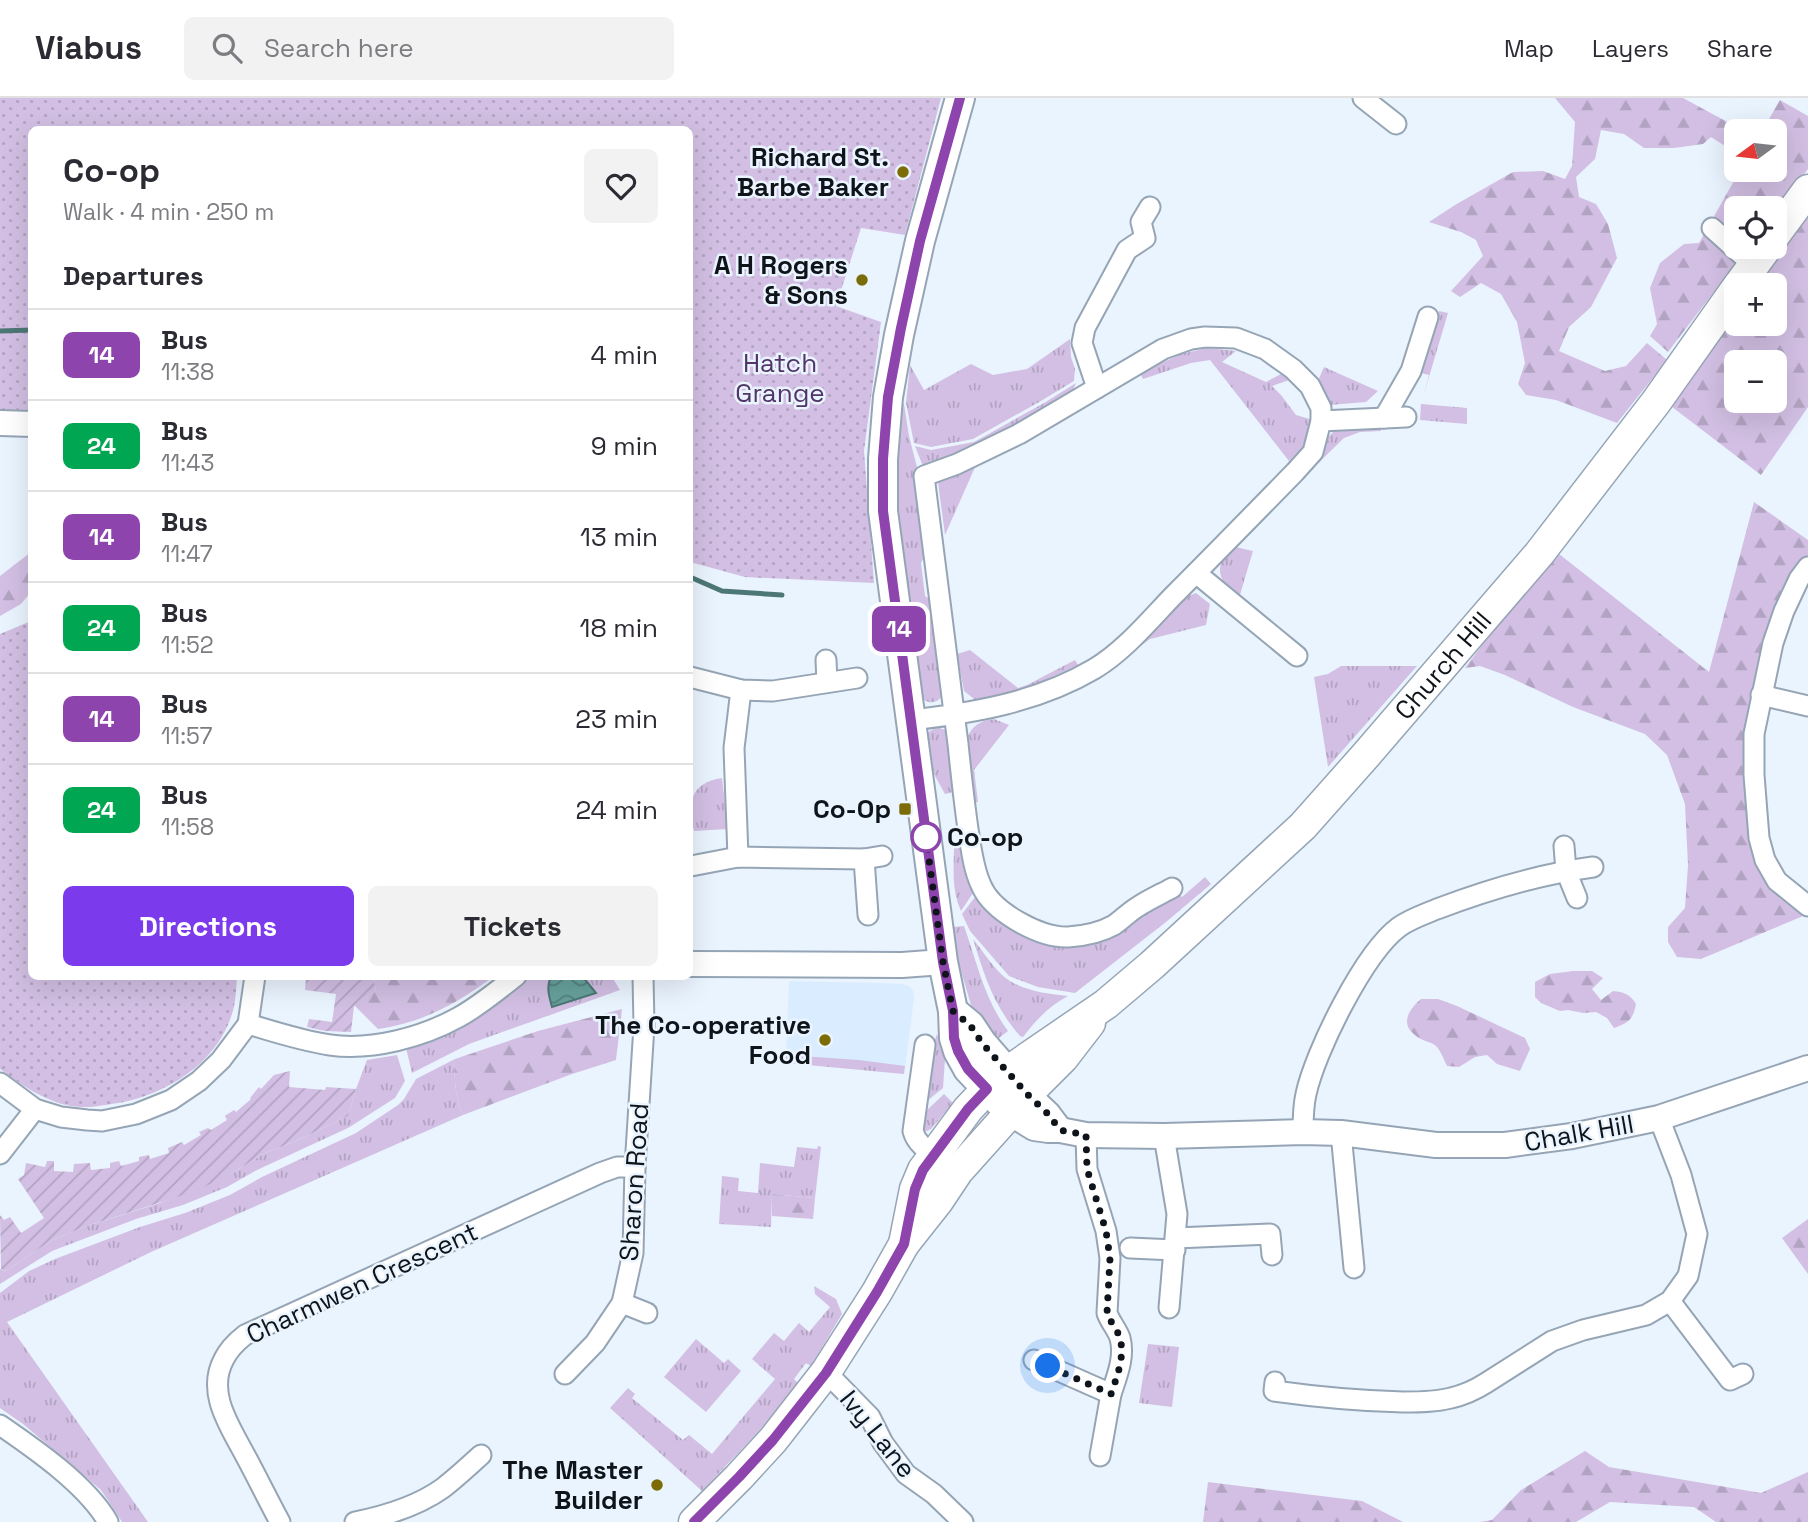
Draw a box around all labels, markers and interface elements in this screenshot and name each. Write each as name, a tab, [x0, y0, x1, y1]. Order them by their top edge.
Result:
search box	[184, 17, 674, 80]
text: Viabus	[35, 27, 142, 69]
icon: search	[208, 29, 246, 67]
text: Search here	[264, 31, 414, 65]
text: Map	[1504, 33, 1554, 64]
text: Layers	[1592, 33, 1669, 64]
text: Share	[1707, 33, 1773, 64]
north arrow	[1724, 119, 1787, 182]
map controls	[1724, 119, 1787, 413]
place label: Richard St. Barbe Baker	[737, 140, 889, 204]
button: heart	[584, 149, 658, 223]
text: Co-op	[63, 150, 160, 192]
marker: Richard St. Barbe Baker	[895, 164, 911, 180]
button: locate	[1724, 196, 1787, 259]
text: Walk · 4 min · 250 m	[63, 197, 274, 227]
place label: A H Rogers & Sons	[714, 248, 848, 312]
text: Departures	[63, 259, 204, 293]
marker: A H Rogers & Sons	[854, 272, 870, 288]
button: +	[1724, 273, 1787, 336]
text: Bus	[161, 323, 208, 357]
text: 4 min	[590, 338, 658, 372]
text: 14	[88, 339, 115, 370]
park label: Hatch Grange	[735, 346, 825, 410]
button: −	[1724, 350, 1787, 413]
text: 11:38	[161, 357, 214, 387]
text: Bus	[161, 414, 208, 448]
text: 9 min	[591, 429, 658, 463]
text: 24	[87, 430, 116, 461]
text: 11:43	[161, 448, 214, 478]
text: Bus	[161, 505, 208, 539]
text: 13 min	[580, 520, 658, 554]
text: 14	[88, 521, 115, 552]
text: 11:47	[161, 539, 213, 569]
text: Bus	[161, 596, 208, 630]
street label: Church Hill	[1387, 604, 1499, 727]
line badge: 14	[867, 606, 930, 652]
text: 18 min	[580, 611, 658, 645]
text: 24	[87, 612, 116, 643]
text: 14	[886, 613, 912, 644]
text: 11:52	[161, 630, 214, 660]
text: Bus	[161, 687, 208, 721]
text: 23 min	[575, 702, 658, 736]
text: 14	[88, 703, 115, 734]
text: 11:57	[161, 721, 213, 751]
text: Bus	[161, 778, 208, 812]
place label: Co-Op	[813, 792, 891, 826]
text: 24 min	[575, 793, 658, 827]
text: 24	[87, 794, 116, 825]
marker: Co-Op	[897, 801, 913, 817]
text: 11:58	[161, 812, 214, 842]
place label: Co-op	[947, 820, 1023, 854]
marker: Co-op	[911, 822, 941, 852]
button: Directions	[63, 886, 354, 966]
button: Tickets	[368, 886, 658, 966]
place label: The Co-operative Food	[595, 1008, 811, 1072]
marker: The Co-operative Food	[817, 1032, 833, 1048]
street label: Sharon Road	[612, 1102, 656, 1262]
street label: Chalk Hill	[1521, 1107, 1637, 1159]
street label: Charmwen Crescent	[241, 1214, 483, 1352]
your location	[1030, 1348, 1065, 1383]
street label: Ivy Lane	[832, 1383, 924, 1485]
place label: The Master Builder	[502, 1453, 643, 1517]
marker: The Master Builder	[649, 1477, 665, 1493]

